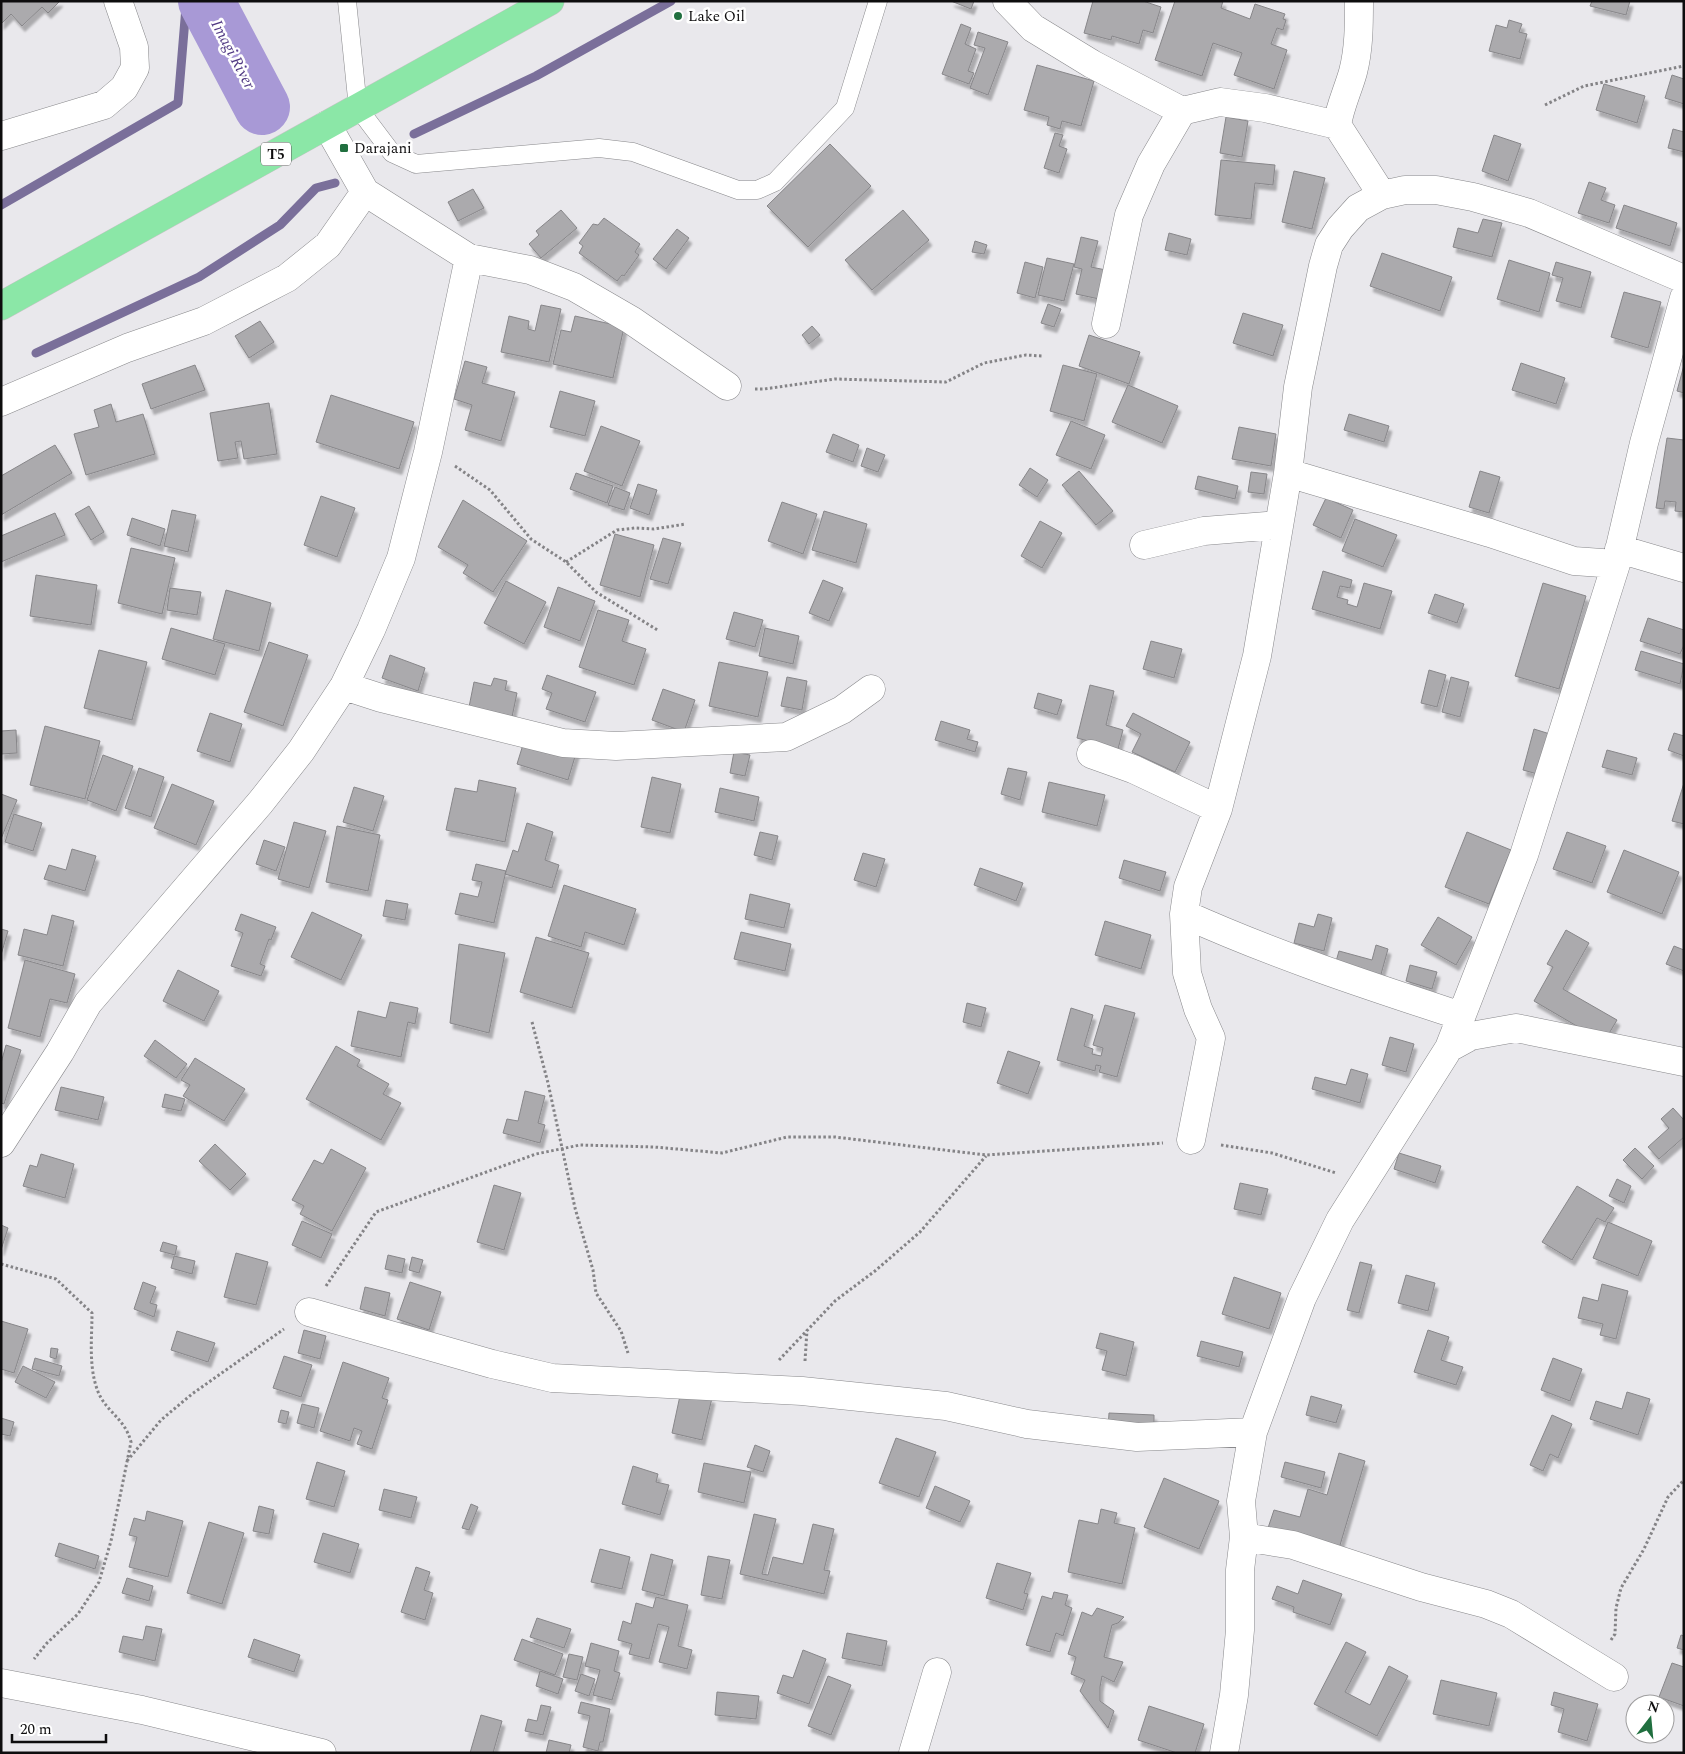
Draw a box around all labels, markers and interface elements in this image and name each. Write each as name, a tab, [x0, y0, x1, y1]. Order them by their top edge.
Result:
place label: Lake Oil	[688, 5, 745, 28]
marker: Lake Oil	[672, 10, 684, 22]
water label: Imagi River	[205, 15, 262, 94]
place label: Darajani	[354, 137, 412, 160]
road number: T5	[261, 142, 291, 166]
marker: Darajani	[338, 142, 350, 154]
north arrow	[1625, 1694, 1675, 1744]
text: N	[1645, 1695, 1662, 1719]
scale bar	[12, 1712, 106, 1744]
text: 20 m	[20, 1718, 52, 1741]

